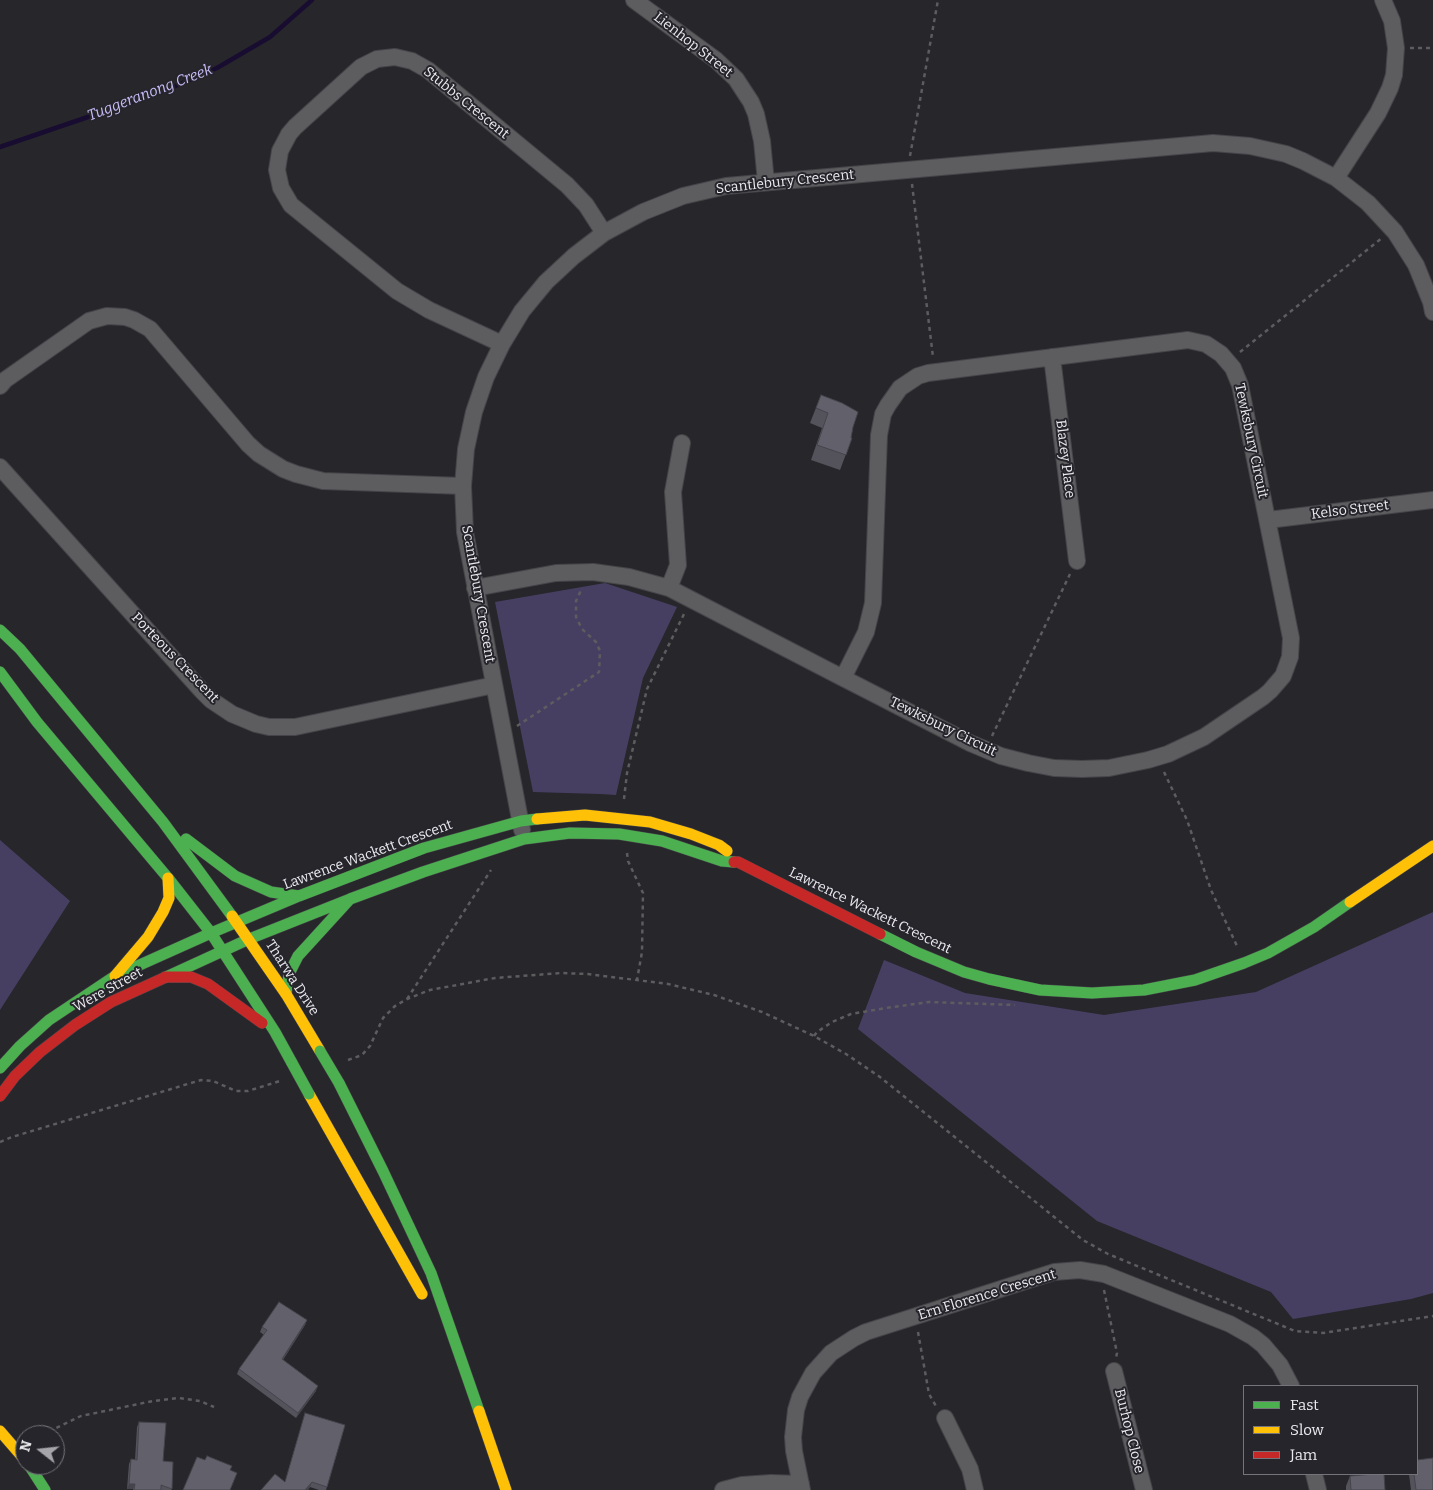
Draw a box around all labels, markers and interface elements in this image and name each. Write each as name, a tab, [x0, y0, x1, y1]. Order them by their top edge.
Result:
street label: Lienhop Street	[650, 9, 736, 81]
water label: Tuggeranong Creek	[85, 61, 215, 125]
street label: Stubbs Crescent	[420, 63, 512, 143]
street label: Scantlebury Crescent	[715, 166, 855, 198]
street label: Tewksbury Circuit	[1231, 382, 1271, 500]
street label: Blazey Place	[1052, 419, 1078, 499]
street label: Kelso Street	[1310, 497, 1390, 523]
street label: Scantlebury Crescent	[458, 524, 498, 664]
street label: Porteous Crescent	[128, 610, 222, 706]
street label: Tewksbury Circuit	[887, 694, 999, 760]
street label: Lawrence Wackett Crescent	[281, 817, 455, 893]
street label: Lawrence Wackett Crescent	[786, 864, 954, 958]
street label: Tharwa Drive	[261, 937, 323, 1019]
street label: Were Street	[70, 964, 146, 1016]
street label: Ern Florence Crescent	[916, 1266, 1058, 1324]
legend	[1243, 1385, 1418, 1475]
street label: Burhop Close	[1110, 1387, 1148, 1475]
text: Fast	[1290, 1396, 1319, 1414]
text: Slow	[1290, 1421, 1324, 1439]
north arrow	[15, 1425, 65, 1475]
text: N	[16, 1438, 36, 1454]
text: Jam	[1290, 1446, 1317, 1464]

